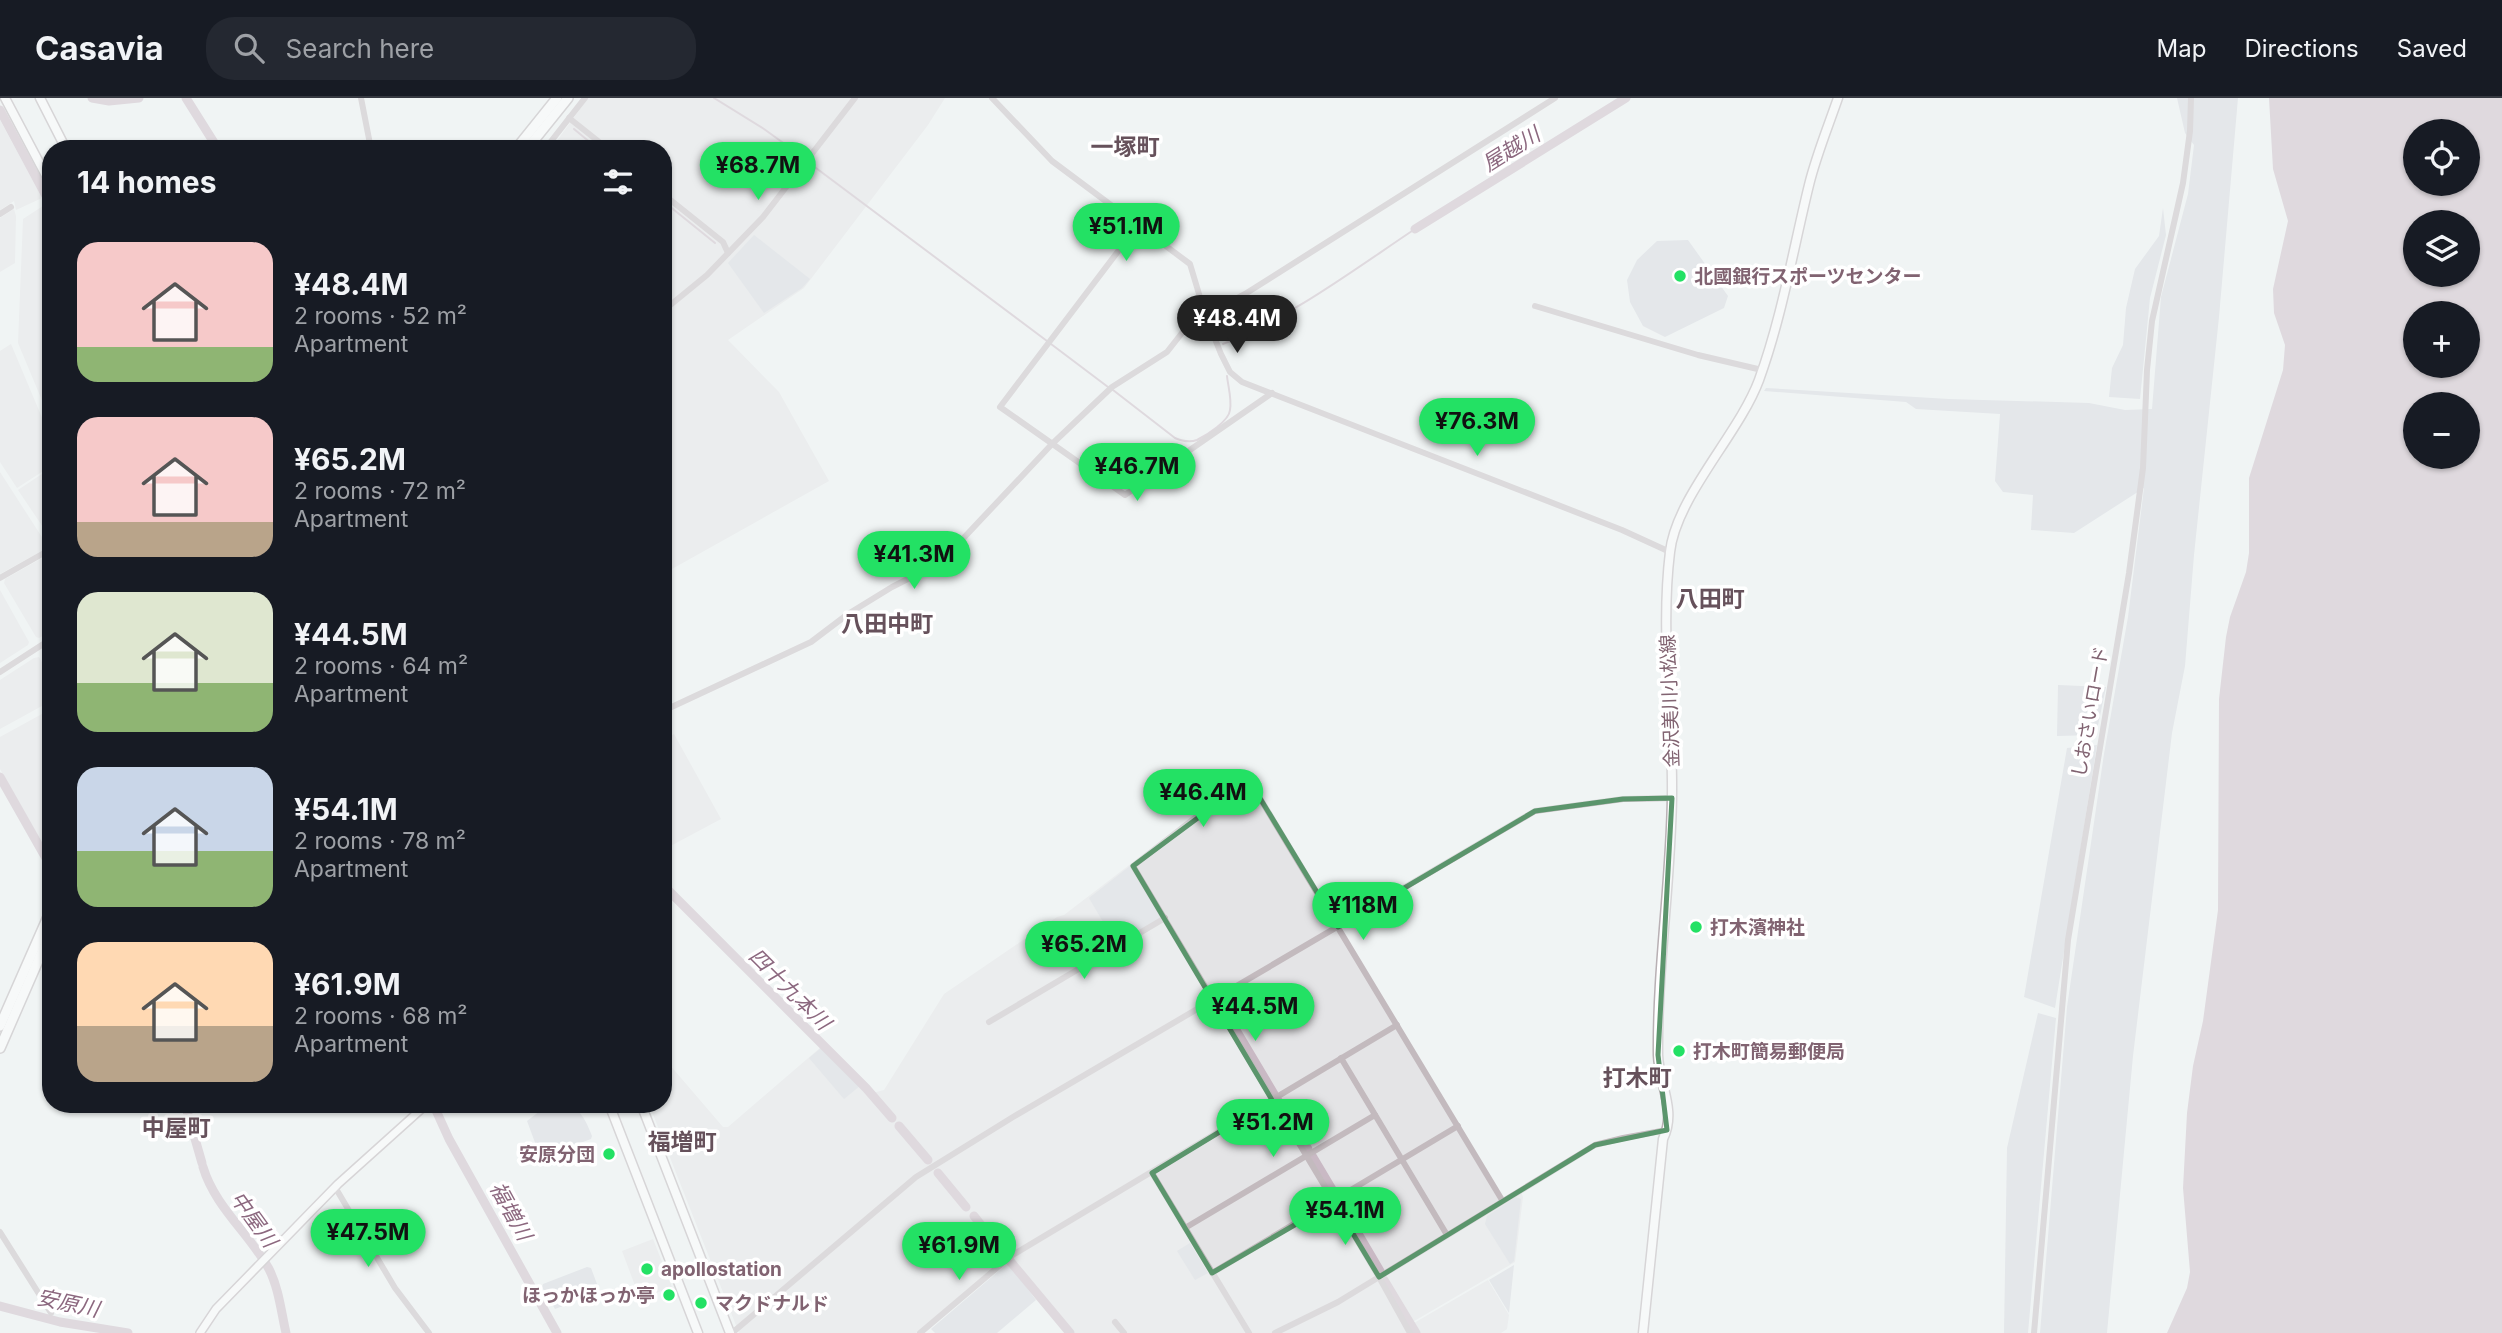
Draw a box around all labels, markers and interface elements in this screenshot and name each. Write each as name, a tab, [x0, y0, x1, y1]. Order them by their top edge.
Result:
search box	[206, 17, 696, 80]
text: Casavia	[35, 28, 164, 68]
icon: search	[230, 29, 268, 67]
text: Search here	[286, 33, 434, 64]
text: Map	[2157, 34, 2206, 63]
text: Directions	[2244, 34, 2359, 63]
text: Saved	[2397, 34, 2467, 63]
map controls	[2403, 119, 2480, 469]
button: locate	[2403, 119, 2480, 196]
water label: 屋越川	[1478, 121, 1546, 176]
district label: 一塚町	[1091, 133, 1160, 161]
pin: ¥68.7M	[701, 142, 815, 202]
text: ¥68.7M	[716, 151, 800, 179]
icon: filters	[599, 163, 637, 201]
text: 14 homes	[77, 164, 216, 200]
pin: ¥51.1M	[1069, 204, 1183, 263]
button: layers	[2403, 210, 2480, 287]
text: ¥51.1M	[1089, 212, 1163, 240]
place label: 北國銀行スポーツセンター	[1694, 265, 1922, 288]
text: ¥48.4M	[294, 266, 409, 302]
marker: 北國銀行スポーツセンター	[1672, 268, 1688, 284]
icon: home	[133, 270, 217, 354]
pin: ¥48.4M	[1180, 296, 1294, 355]
button: +	[2403, 301, 2480, 378]
text: 2 rooms · 52 m²	[294, 302, 467, 330]
text: ¥48.4M	[1193, 304, 1281, 332]
text: Apartment	[294, 330, 408, 358]
button: −	[2403, 392, 2480, 469]
pin: ¥76.3M	[1420, 398, 1534, 458]
text: ¥76.3M	[1435, 407, 1519, 435]
text: ¥65.2M	[294, 441, 406, 477]
pin: ¥46.7M	[1080, 444, 1194, 503]
icon: home	[133, 445, 217, 529]
text: ¥46.7M	[1095, 452, 1179, 480]
text: 2 rooms · 72 m²	[294, 477, 466, 505]
text: Apartment	[294, 505, 408, 533]
pin: ¥41.3M	[857, 532, 971, 591]
text: ¥41.3M	[873, 540, 955, 568]
district label: 八田町	[1676, 585, 1745, 613]
district label: 八田中町	[841, 610, 933, 638]
text: ¥44.5M	[294, 616, 408, 652]
icon: home	[133, 620, 217, 704]
street label: 金沢美川小松線	[1656, 634, 1684, 768]
street label: しおさいロード	[2067, 645, 2113, 779]
text: 2 rooms · 64 m²	[294, 652, 468, 680]
text: Apartment	[294, 680, 408, 708]
pin: ¥46.4M	[1146, 770, 1260, 829]
text: ¥46.4M	[1159, 778, 1247, 806]
text: ¥54.1M	[294, 791, 398, 827]
icon: home	[133, 795, 217, 879]
text: 2 rooms · 78 m²	[294, 827, 466, 855]
text: Apartment	[294, 855, 408, 883]
pin: ¥118M	[1314, 882, 1412, 942]
text: ¥118M	[1328, 891, 1398, 919]
place label: 打木濱神社	[1710, 916, 1805, 939]
marker: 打木濱神社	[1688, 919, 1704, 935]
pin: ¥65.2M	[1027, 922, 1141, 981]
text: ¥65.2M	[1041, 930, 1127, 958]
water label: 四十九本川	[744, 943, 837, 1036]
text: ¥61.9M	[294, 966, 401, 1002]
icon: home	[133, 970, 217, 1054]
pin: ¥44.5M	[1198, 984, 1312, 1043]
text: ¥44.5M	[1211, 992, 1299, 1020]
text: 2 rooms · 68 m²	[294, 1002, 467, 1030]
text: Apartment	[294, 1030, 408, 1058]
place label: 打木町簡易郵便局	[1693, 1040, 1845, 1063]
marker: 打木町簡易郵便局	[1671, 1043, 1687, 1059]
district label: 打木町	[1603, 1064, 1672, 1092]
pin: ¥51.2M	[1216, 1100, 1330, 1159]
text: ¥51.2M	[1232, 1108, 1314, 1136]
district label: 中屋町	[142, 1114, 211, 1142]
district label: 福増町	[648, 1128, 717, 1156]
place label: 安原分団	[519, 1143, 595, 1166]
marker: 安原分団	[601, 1146, 617, 1162]
water label: 福増川	[485, 1177, 538, 1246]
water label: 中屋川	[225, 1186, 284, 1253]
pin: ¥54.1M	[1288, 1188, 1402, 1247]
text: ¥54.1M	[1305, 1196, 1385, 1224]
pin: ¥47.5M	[311, 1210, 425, 1269]
text: ¥47.5M	[327, 1218, 409, 1246]
pin: ¥61.9M	[902, 1222, 1016, 1282]
text: ¥61.9M	[918, 1231, 1000, 1259]
place label: apollostation	[661, 1258, 782, 1281]
marker: apollostation	[639, 1261, 655, 1277]
water label: 安原川	[35, 1284, 103, 1322]
place label: ほっかほっか亭	[522, 1284, 655, 1307]
marker: ほっかほっか亭	[661, 1287, 677, 1303]
place label: マクドナルド	[715, 1292, 829, 1315]
marker: マクドナルド	[693, 1295, 709, 1311]

